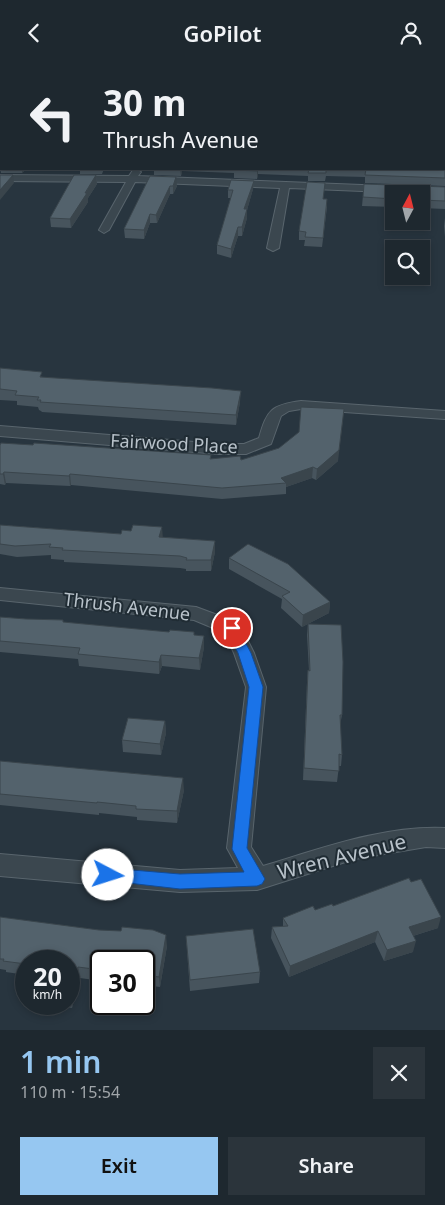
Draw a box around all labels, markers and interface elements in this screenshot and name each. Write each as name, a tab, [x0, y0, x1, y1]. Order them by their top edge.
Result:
text: GoPilot	[183, 18, 262, 48]
icon: back	[20, 19, 48, 47]
icon: person	[397, 19, 425, 47]
text: 30 m	[103, 79, 186, 126]
icon: left	[20, 85, 85, 150]
text: Thrush Avenue	[103, 124, 259, 154]
north arrow	[385, 185, 430, 230]
map controls	[385, 185, 430, 285]
button: search	[385, 240, 430, 285]
street label: Fairwood Place	[110, 428, 238, 458]
street label: Thrush Avenue	[62, 586, 192, 626]
pin	[211, 607, 253, 649]
icon: arrive	[218, 614, 246, 642]
street label: Wren Avenue	[275, 827, 409, 886]
position arrow	[81, 848, 133, 900]
speed limit sign: 30	[90, 950, 155, 1015]
text: 20	[33, 959, 62, 993]
text: km/h	[33, 986, 62, 1003]
text: 1 min	[20, 1041, 101, 1082]
button: close	[373, 1047, 425, 1099]
text: 110 m · 15:54	[20, 1081, 120, 1103]
button: Exit	[20, 1137, 218, 1195]
button: Share	[228, 1137, 425, 1195]

